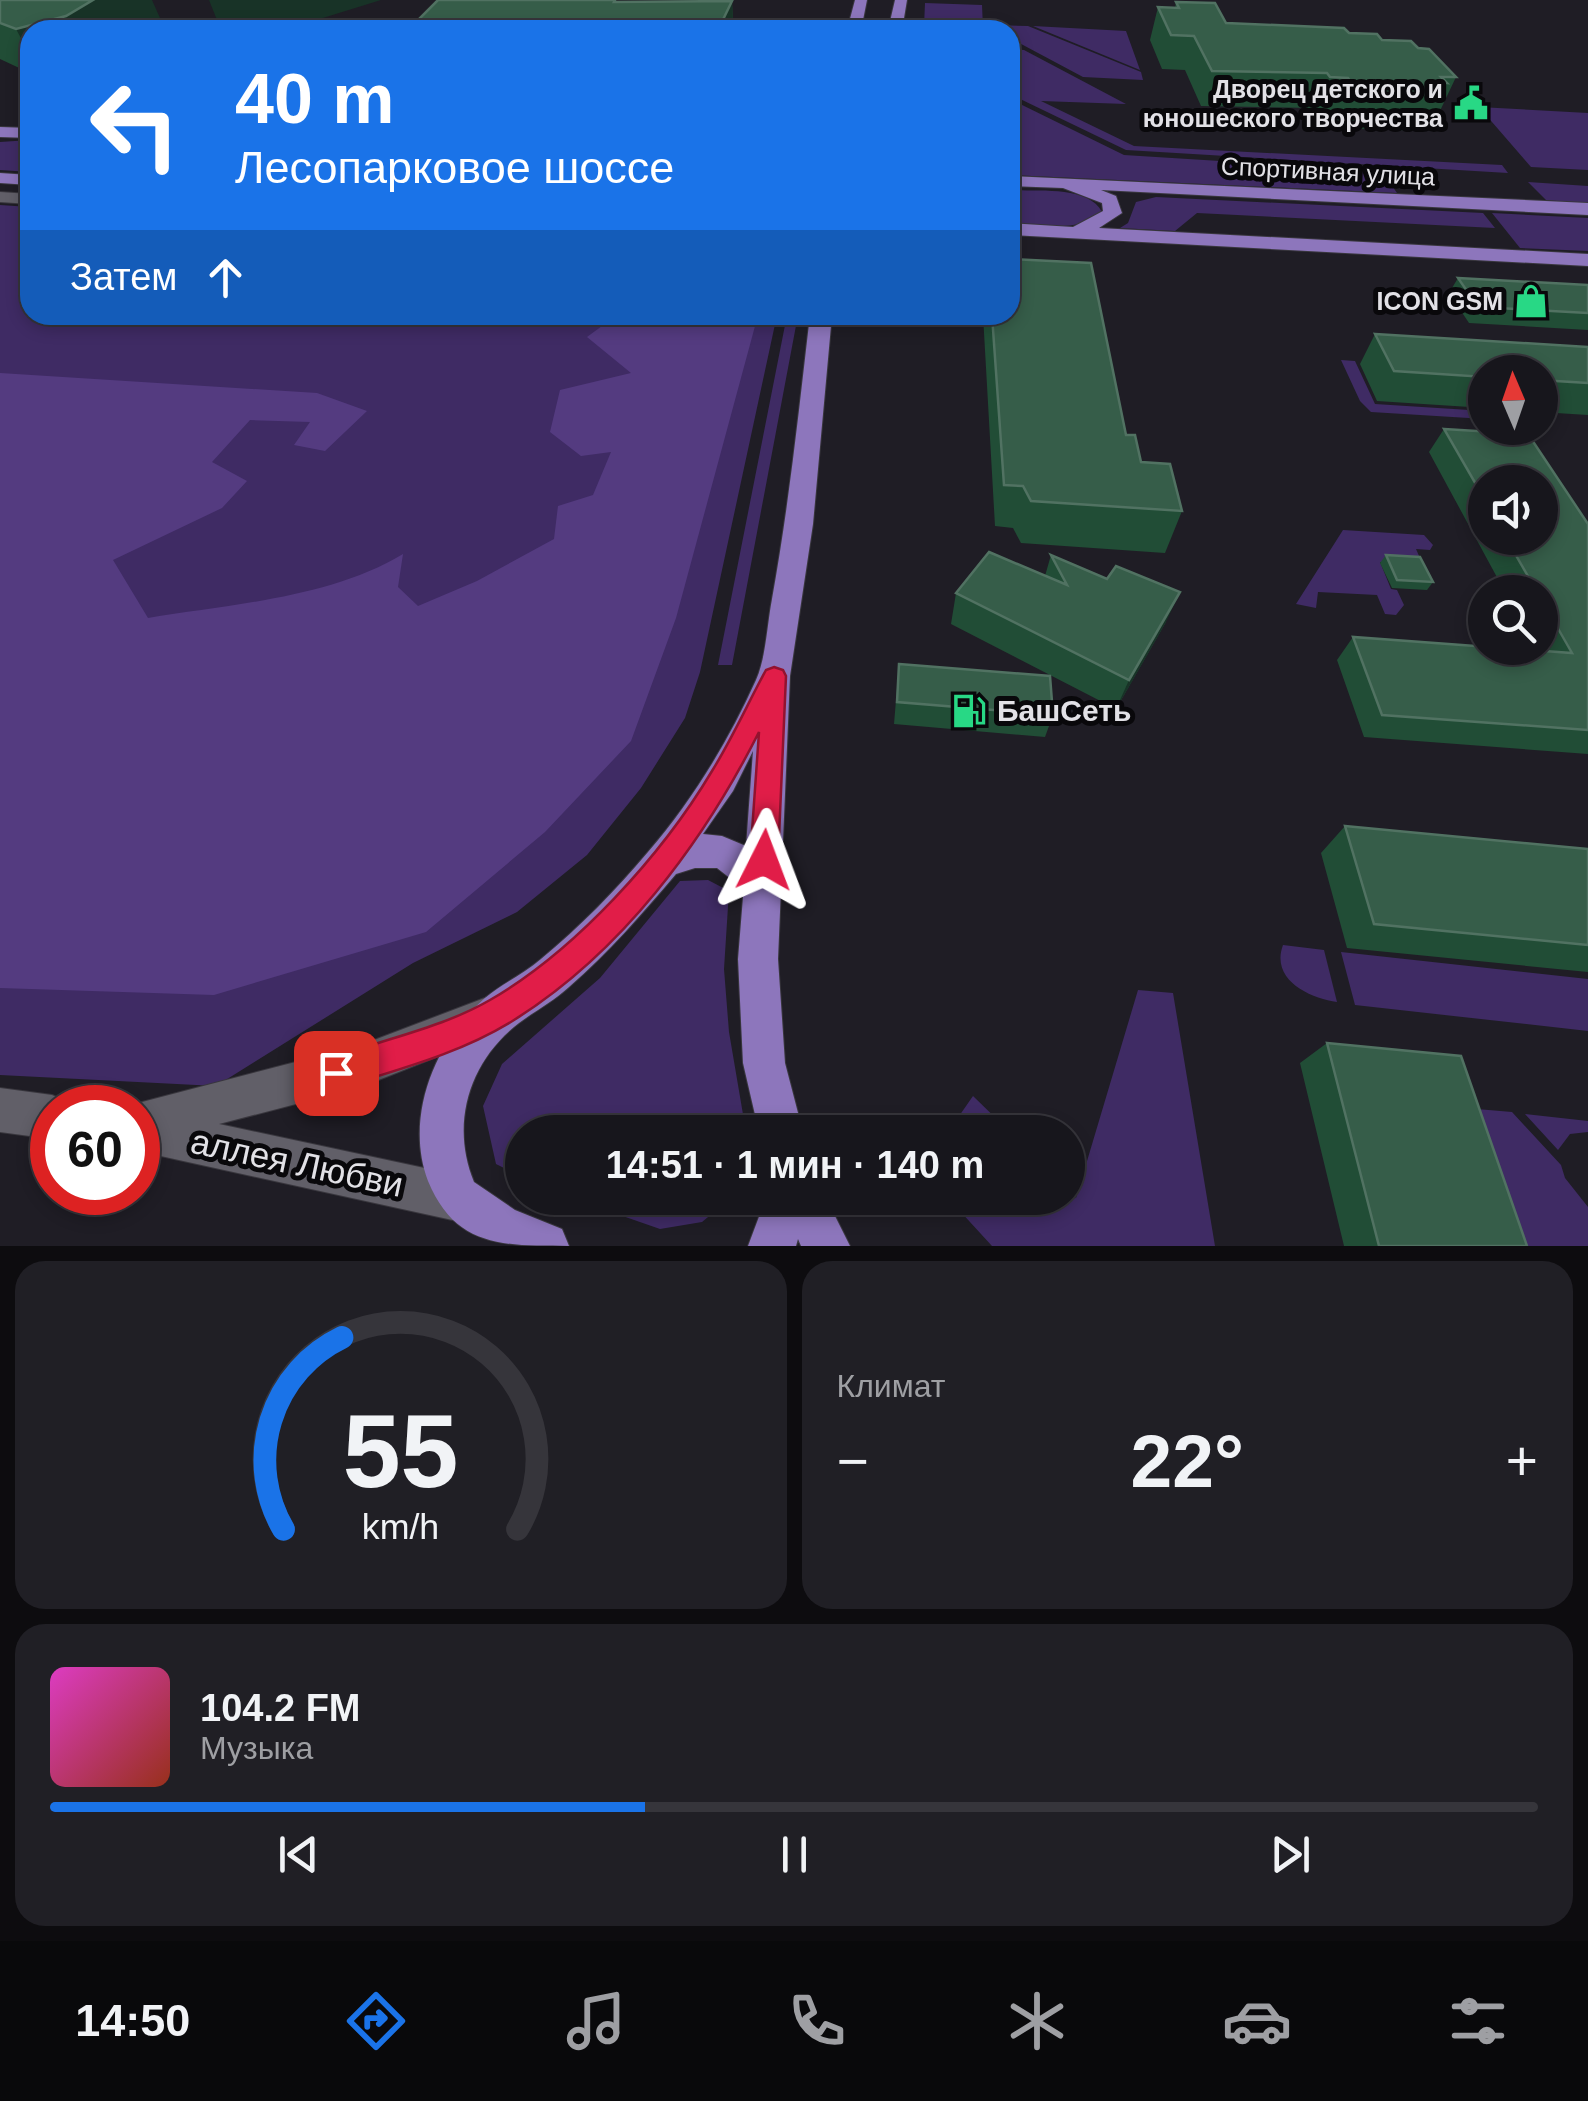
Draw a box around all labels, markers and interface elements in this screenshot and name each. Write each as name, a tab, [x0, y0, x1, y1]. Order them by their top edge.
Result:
icon: left	[70, 60, 200, 190]
text: 40 m	[235, 60, 395, 138]
place label: Дворец детского и юношеского творчества	[1143, 75, 1444, 132]
public building icon: Дворец детского и юношеского творчества	[1452, 84, 1490, 122]
text: Лесопарковое шоссе	[235, 142, 674, 193]
street label: Спортивная улица	[1220, 151, 1436, 191]
icon: ahead	[198, 250, 253, 305]
text: Затем	[70, 256, 178, 298]
shop icon: ICON GSM	[1512, 282, 1550, 320]
place label: ICON GSM	[1377, 287, 1503, 315]
north arrow	[1468, 355, 1558, 445]
map controls	[1468, 355, 1558, 665]
button: sound	[1468, 465, 1558, 555]
button: search	[1468, 575, 1558, 665]
fuel station icon: БашСеть	[950, 692, 988, 730]
place label: БашСеть	[997, 694, 1131, 727]
position arrow	[712, 808, 816, 912]
pin	[294, 1031, 379, 1116]
icon: arrive	[309, 1046, 364, 1101]
speed limit sign: 60	[30, 1085, 160, 1215]
street label: аллея Любви	[187, 1121, 407, 1204]
text: 14:51 · 1 мин · 140 m	[606, 1144, 984, 1186]
text: Климат	[837, 1368, 945, 1404]
text: 55	[343, 1393, 459, 1509]
text: 22°	[1131, 1419, 1244, 1503]
text: −	[837, 1430, 869, 1492]
text: +	[1506, 1430, 1538, 1492]
text: km/h	[362, 1507, 439, 1547]
text: 104.2 FM	[200, 1687, 361, 1729]
text: Музыка	[200, 1730, 313, 1766]
icon: previous	[271, 1827, 326, 1882]
icon: pause	[767, 1827, 822, 1882]
icon: next	[1263, 1827, 1318, 1882]
icon: directions	[341, 1986, 411, 2056]
icon: music	[561, 1986, 631, 2056]
icon: phone	[782, 1986, 852, 2056]
icon: climate	[1002, 1986, 1072, 2056]
icon: car	[1222, 1986, 1292, 2056]
icon: filters	[1443, 1986, 1513, 2056]
text: 14:50	[75, 1995, 190, 2046]

